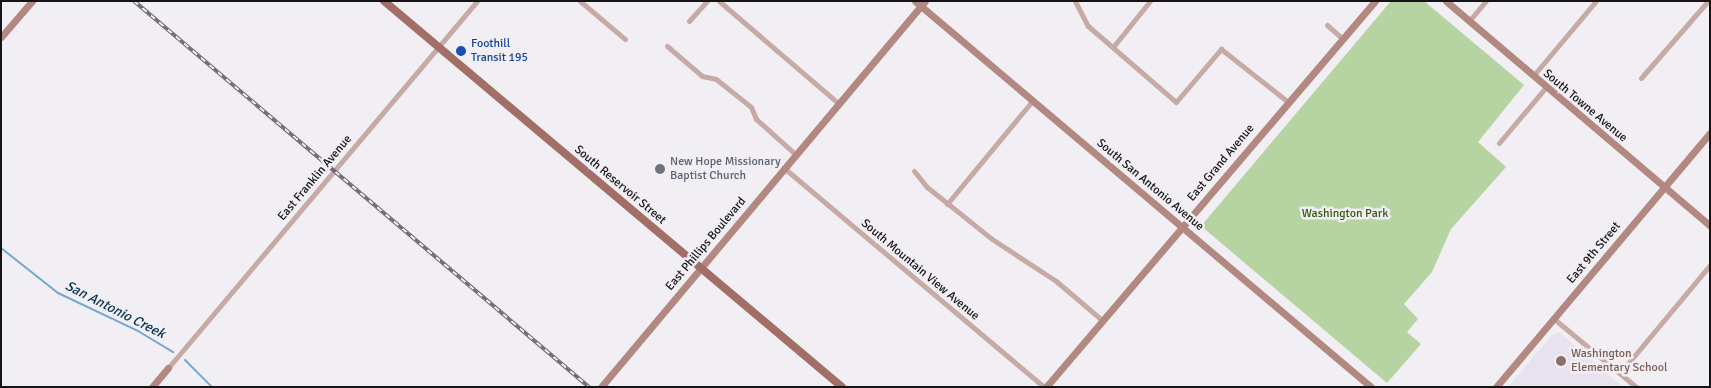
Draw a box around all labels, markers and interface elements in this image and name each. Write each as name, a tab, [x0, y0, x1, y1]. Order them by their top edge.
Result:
place label: Foothill Transit 195	[471, 37, 528, 65]
marker: Foothill Transit 195	[455, 45, 467, 57]
street label: South Towne Avenue	[1540, 67, 1630, 145]
street label: East Grand Avenue	[1185, 122, 1257, 204]
street label: East Franklin Avenue	[275, 132, 355, 224]
street label: South San Antonio Avenue	[1094, 136, 1206, 234]
street label: South Reservoir Street	[571, 143, 669, 227]
place label: New Hope Missionary Baptist Church	[670, 155, 781, 183]
marker: New Hope Missionary Baptist Church	[654, 163, 666, 175]
street label: East Phillips Boulevard	[663, 194, 749, 294]
park label: Washington Park	[1302, 207, 1388, 221]
street label: South Mountain View Avenue	[858, 216, 982, 324]
street label: East 9th Street	[1564, 219, 1624, 287]
water label: San Antonio Creek	[62, 278, 168, 342]
place label: Washington Elementary School	[1571, 347, 1667, 375]
marker: Washington Elementary School	[1555, 355, 1567, 367]

